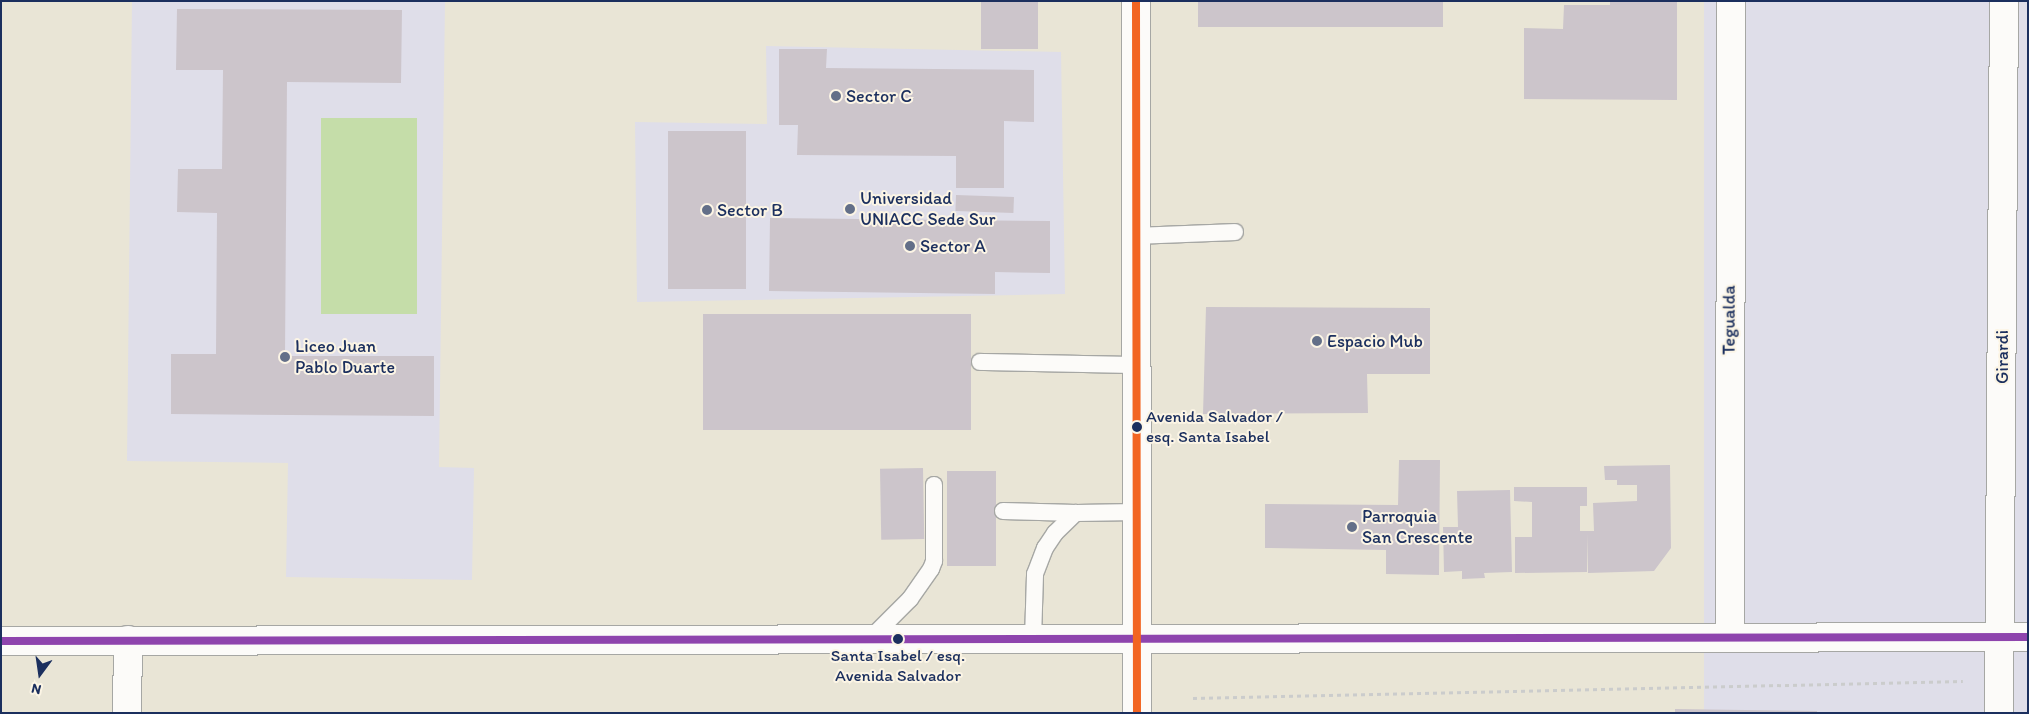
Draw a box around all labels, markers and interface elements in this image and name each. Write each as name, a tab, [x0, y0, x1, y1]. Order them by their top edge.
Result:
place label: Sector C	[846, 85, 912, 107]
marker: Sector C	[830, 90, 842, 102]
place label: Universidad UNIACC Sede Sur	[860, 188, 996, 230]
place label: Sector B	[717, 199, 783, 221]
marker: Universidad UNIACC Sede Sur	[844, 203, 856, 215]
marker: Sector B	[701, 204, 713, 216]
place label: Sector A	[920, 235, 986, 257]
marker: Sector A	[904, 240, 916, 252]
street label: Tegualda	[1718, 285, 1740, 355]
place label: Espacio Mub	[1327, 330, 1423, 352]
street label: Girardi	[1991, 330, 2013, 384]
marker: Espacio Mub	[1311, 335, 1323, 347]
place label: Liceo Juan Pablo Duarte	[295, 336, 395, 378]
marker: Liceo Juan Pablo Duarte	[279, 351, 291, 363]
place label: Avenida Salvador / esq. Santa Isabel	[1146, 407, 1283, 447]
marker: Avenida Salvador / esq. Santa Isabel	[1132, 422, 1142, 432]
place label: Parroquia San Crescente	[1362, 506, 1473, 548]
marker: Parroquia San Crescente	[1346, 521, 1358, 533]
marker: Santa Isabel / esq. Avenida Salvador	[893, 634, 903, 644]
place label: Santa Isabel / esq. Avenida Salvador	[831, 646, 965, 686]
north arrow	[15, 649, 65, 699]
text: N	[30, 680, 43, 698]

